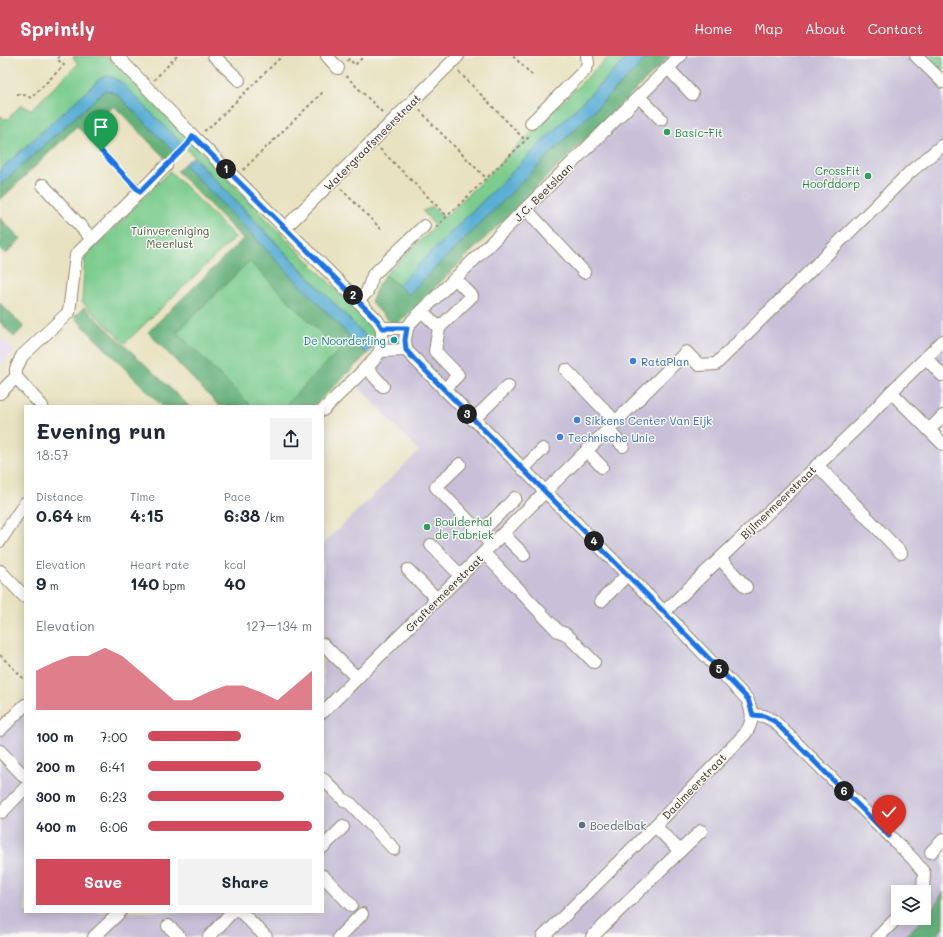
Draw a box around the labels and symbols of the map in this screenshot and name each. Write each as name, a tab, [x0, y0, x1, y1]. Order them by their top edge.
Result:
street label: Watergraafsmeerstraat	[320, 90, 424, 194]
pin	[84, 110, 118, 151]
place label: Basic-Fit	[675, 125, 723, 140]
marker: Basic-Fit	[662, 127, 672, 137]
pin: 1	[216, 159, 236, 179]
street label: J.C. Beetslaan	[510, 159, 576, 225]
place label: CrossFit Hoofddorp	[802, 163, 860, 191]
marker: CrossFit Hoofddorp	[863, 171, 873, 181]
park label: Tuinvereniging Meerlust	[131, 223, 209, 251]
pin: 2	[343, 285, 363, 305]
place label: De Noorderling	[304, 333, 386, 348]
marker: De Noorderling	[389, 335, 399, 345]
place label: RataPlan	[641, 354, 689, 369]
marker: RataPlan	[628, 356, 638, 366]
pin: 3	[457, 404, 477, 424]
place label: Sikkens Center Van Eijk	[585, 413, 712, 428]
marker: Sikkens Center Van Eijk	[572, 415, 582, 425]
place label: Technische Unie	[568, 430, 655, 445]
marker: Technische Unie	[555, 432, 565, 442]
street label: Bijlmermeerstraat	[737, 462, 819, 542]
place label: Boulderhal de Fabriek	[435, 514, 494, 542]
marker: Boulderhal de Fabriek	[422, 522, 432, 532]
pin: 4	[584, 531, 604, 551]
street label: Graftermeerstraat	[402, 551, 486, 635]
pin: 5	[709, 659, 729, 679]
street label: Daalmeerstraat	[659, 750, 729, 822]
pin: 6	[834, 781, 854, 801]
pin	[872, 795, 906, 836]
place label: Boedelbak	[590, 818, 647, 833]
marker: Boedelbak	[577, 820, 587, 830]

